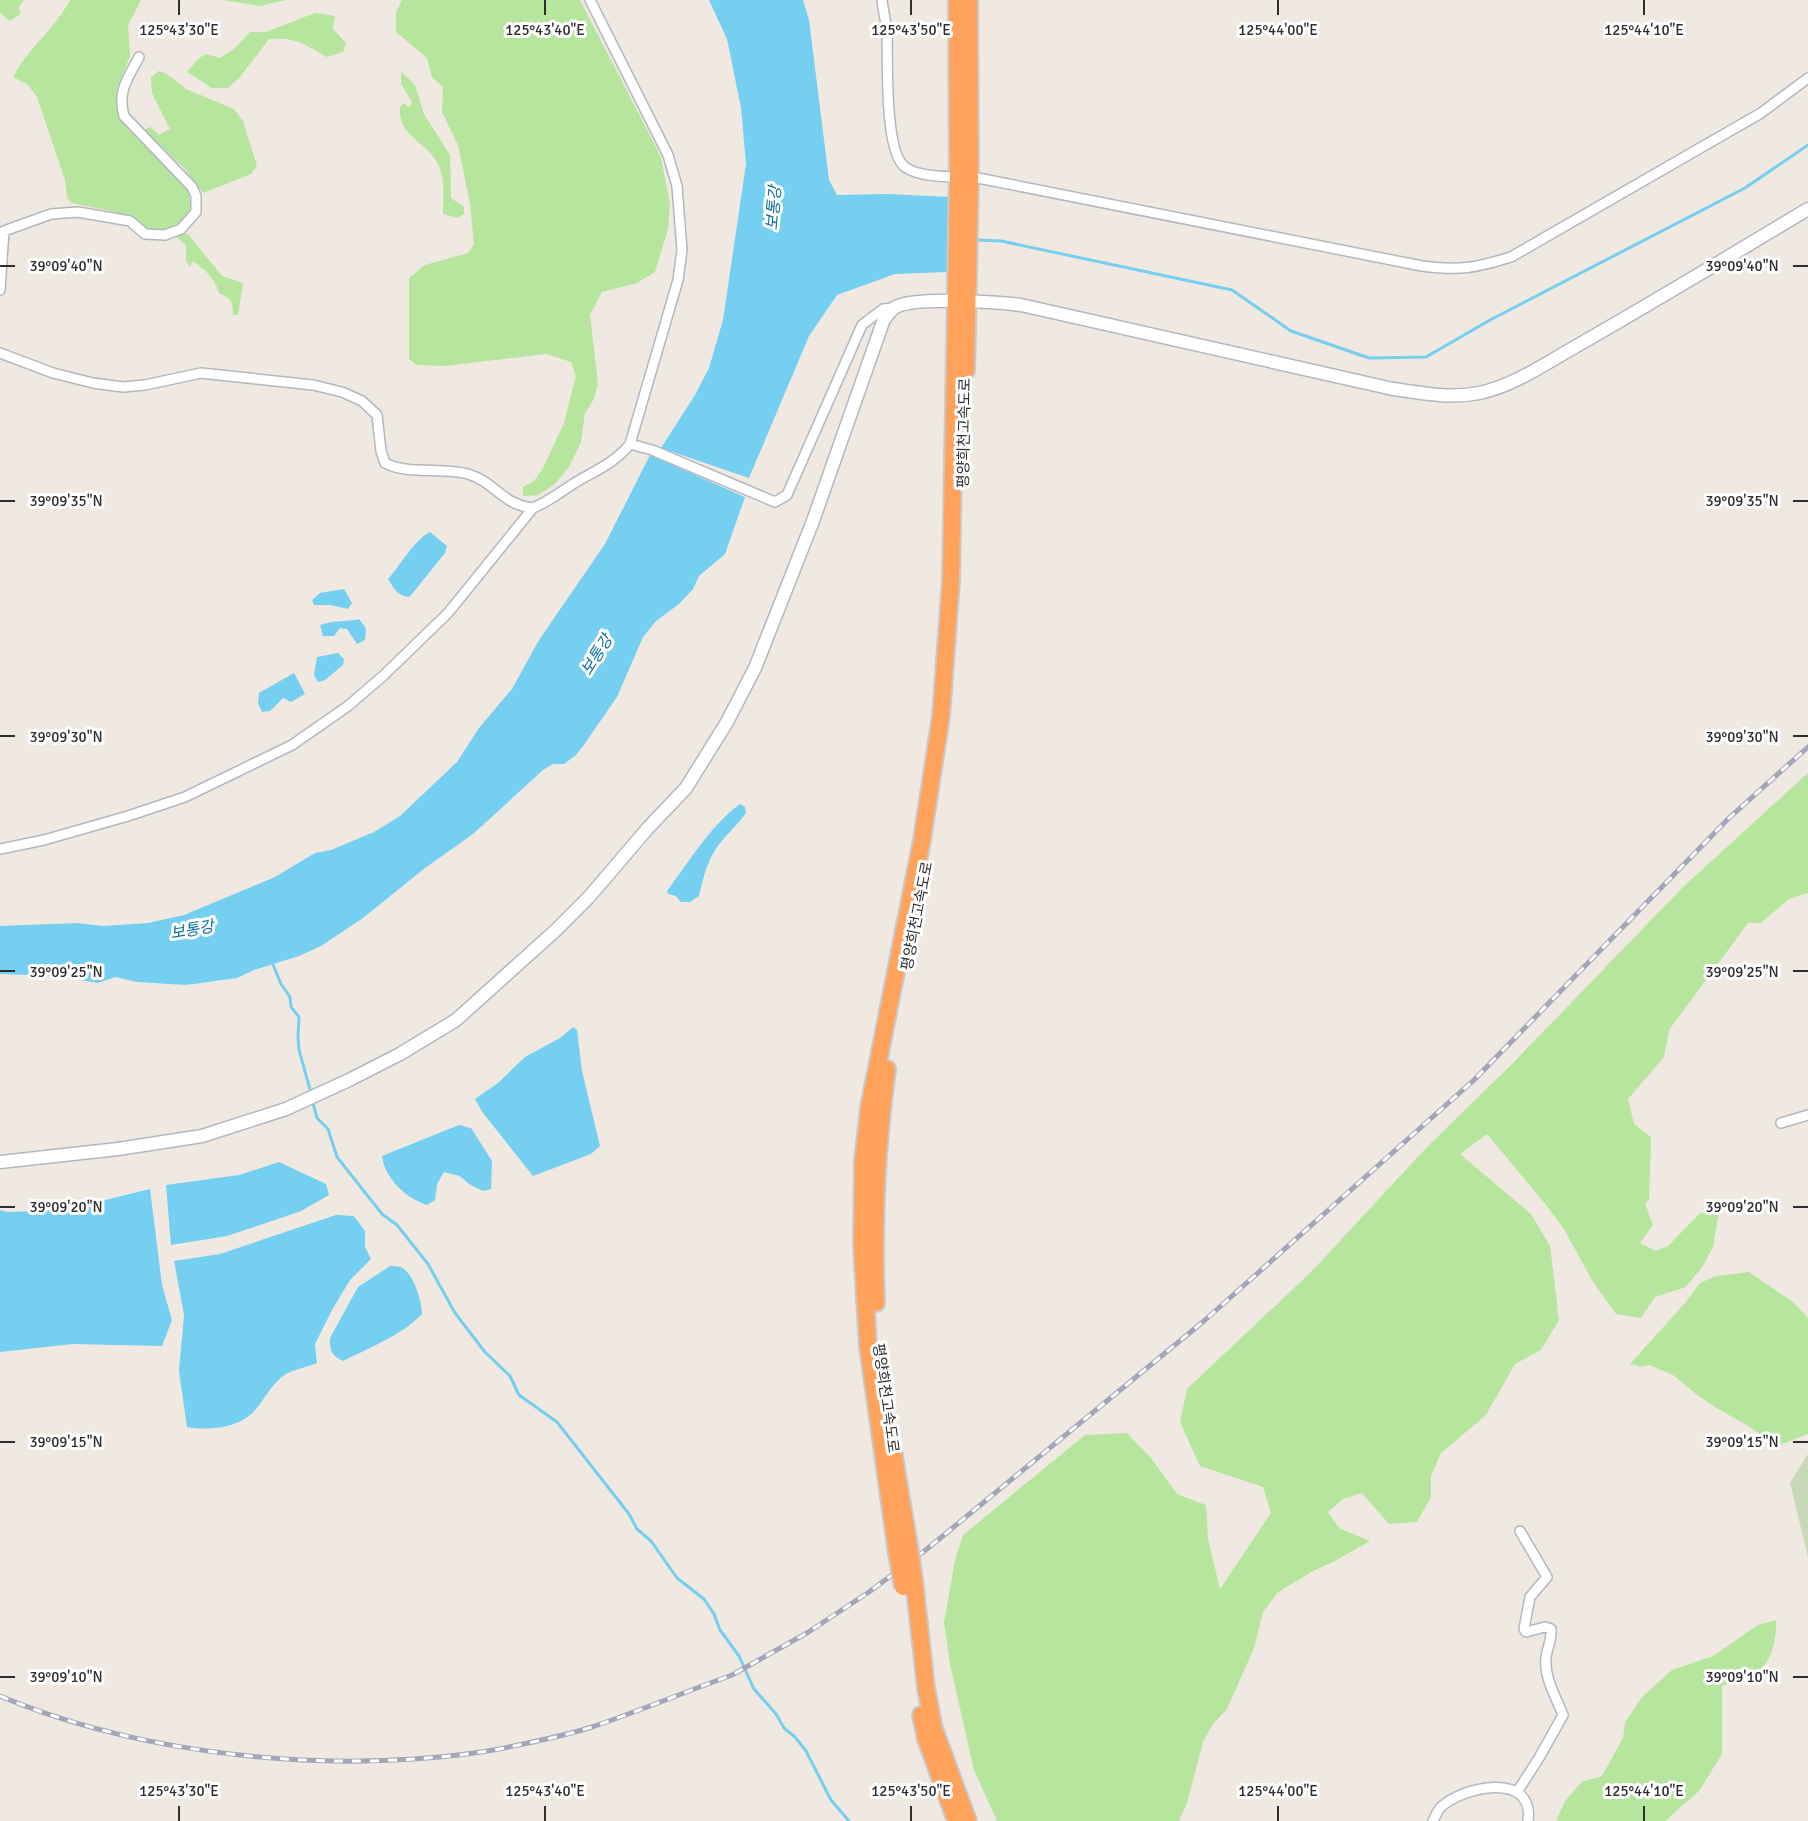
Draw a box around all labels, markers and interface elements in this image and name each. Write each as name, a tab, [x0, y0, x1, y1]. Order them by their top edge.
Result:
text: 125°43'30"E	[139, 21, 219, 39]
text: 125°43'40"E	[505, 21, 585, 39]
text: 125°43'50"E	[871, 21, 951, 39]
text: 125°44'00"E	[1238, 21, 1318, 39]
text: 125°44'10"E	[1604, 21, 1684, 39]
water label: 보통강	[762, 183, 786, 231]
text: 39°09'40"N	[29, 257, 103, 275]
text: 39°09'40"N	[1705, 257, 1779, 275]
street label: 평양희천고속도로	[954, 378, 974, 488]
text: 39°09'35"N	[29, 492, 103, 510]
text: 39°09'35"N	[1705, 492, 1779, 510]
water label: 보통강	[577, 629, 618, 679]
text: 39°09'30"N	[29, 728, 103, 746]
text: 39°09'30"N	[1705, 728, 1779, 746]
street label: 평양희천고속도로	[898, 860, 936, 972]
water label: 보통강	[169, 916, 218, 944]
text: 39°09'25"N	[29, 963, 103, 981]
text: 39°09'25"N	[1705, 963, 1779, 981]
text: 39°09'20"N	[29, 1198, 103, 1216]
text: 39°09'20"N	[1705, 1198, 1779, 1216]
street label: 평양희천고속도로	[869, 1342, 903, 1454]
text: 39°09'15"N	[29, 1433, 103, 1451]
text: 39°09'15"N	[1705, 1433, 1779, 1451]
text: 39°09'10"N	[29, 1668, 103, 1686]
text: 39°09'10"N	[1705, 1668, 1779, 1686]
text: 125°43'30"E	[139, 1782, 219, 1800]
text: 125°43'40"E	[505, 1782, 585, 1800]
text: 125°43'50"E	[871, 1782, 951, 1800]
text: 125°44'00"E	[1238, 1782, 1318, 1800]
text: 125°44'10"E	[1604, 1782, 1684, 1800]

